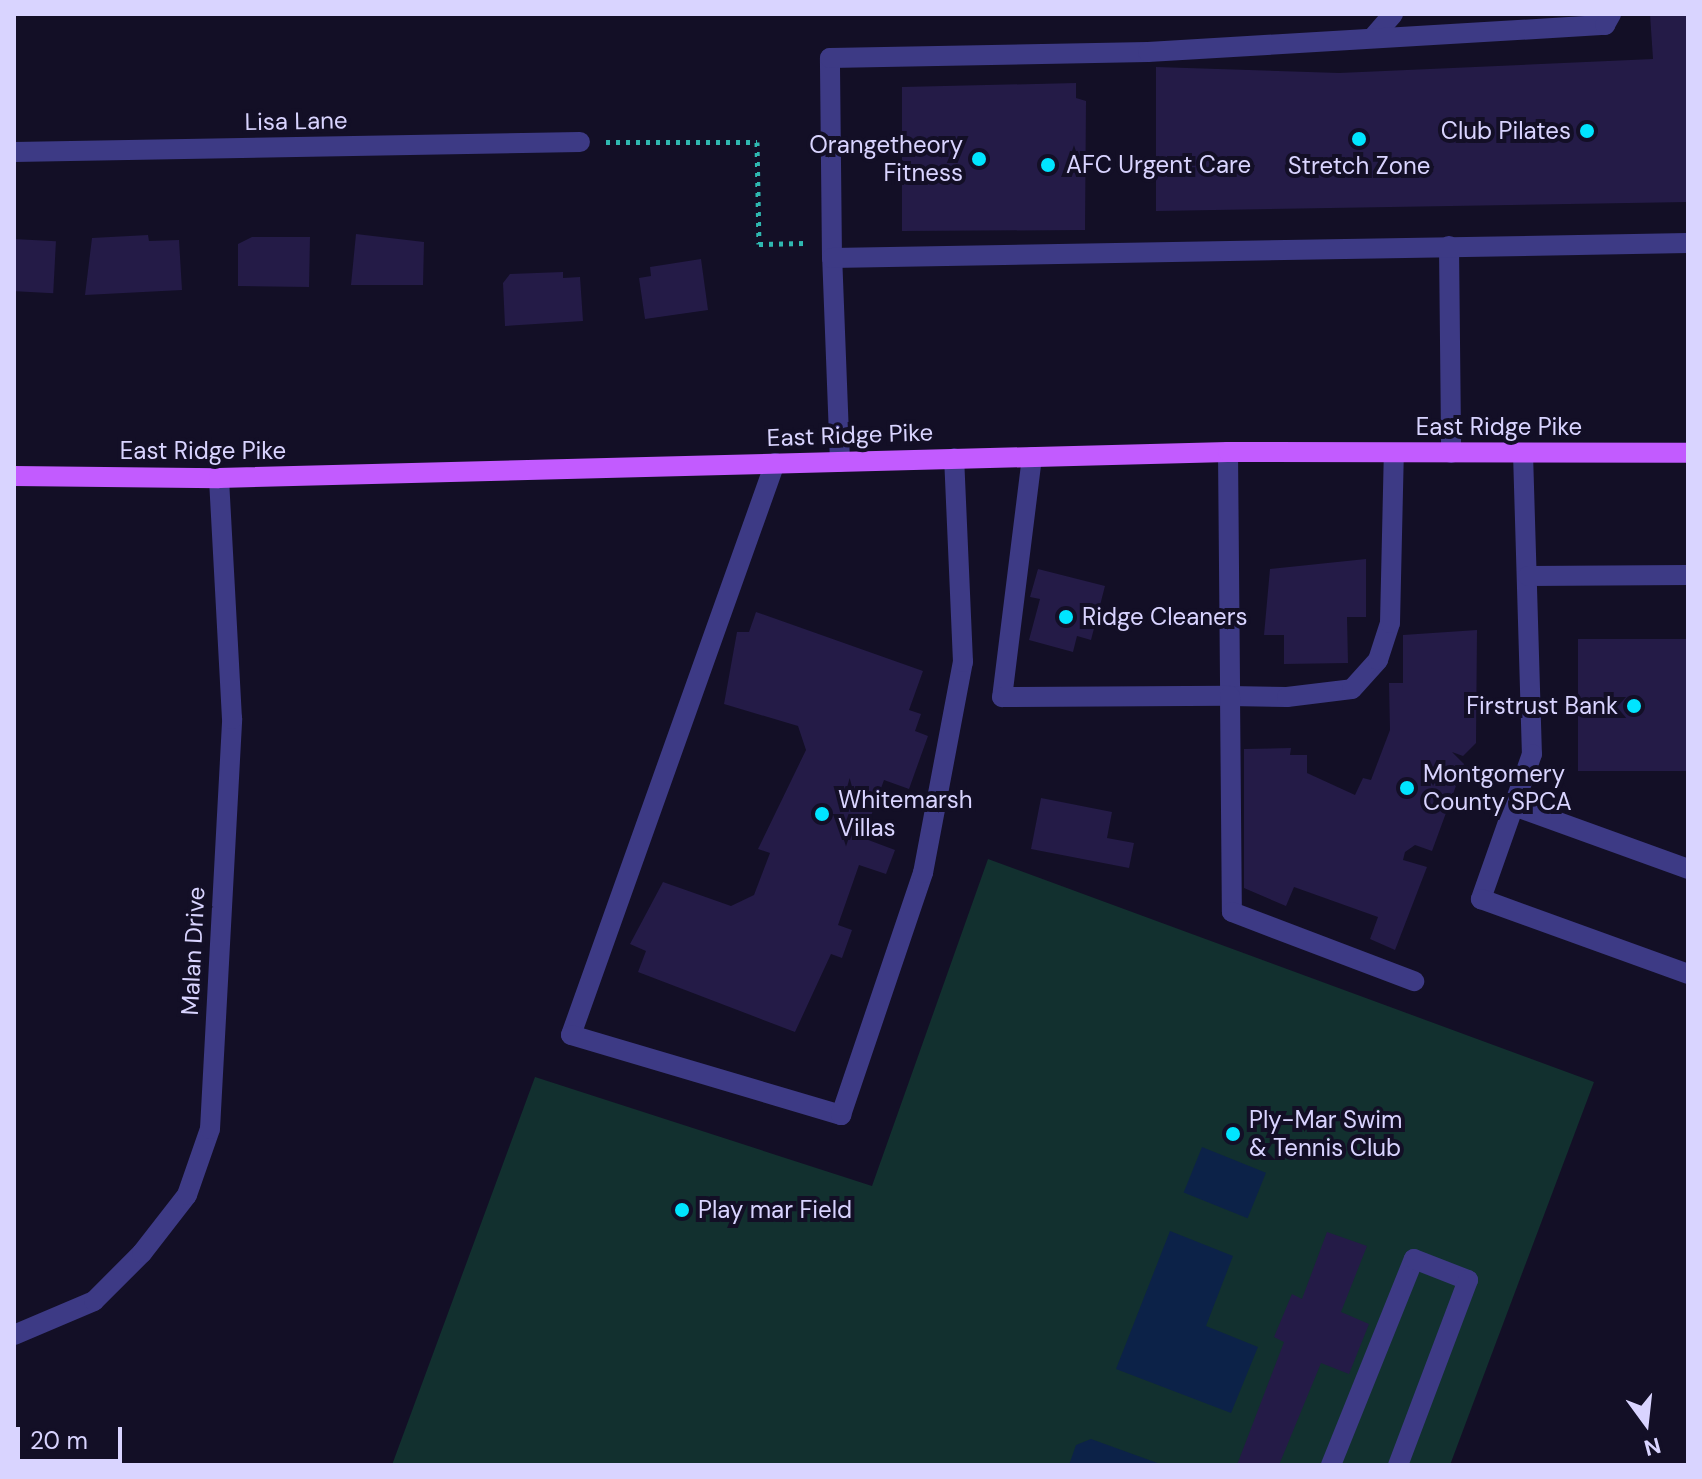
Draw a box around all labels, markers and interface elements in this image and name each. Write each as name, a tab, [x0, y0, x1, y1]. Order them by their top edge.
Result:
street label: Lisa Lane	[244, 106, 348, 136]
place label: Club Pilates	[1441, 117, 1571, 145]
marker: Club Pilates	[1578, 122, 1596, 140]
marker: Stretch Zone	[1350, 130, 1368, 148]
place label: Orangetheory Fitness	[809, 131, 963, 187]
marker: Orangetheory Fitness	[970, 150, 988, 168]
place label: AFC Urgent Care	[1066, 151, 1251, 179]
place label: Stretch Zone	[1288, 152, 1430, 180]
marker: AFC Urgent Care	[1037, 154, 1059, 176]
street label: East Ridge Pike	[1416, 413, 1582, 441]
street label: East Ridge Pike	[766, 418, 934, 452]
street label: East Ridge Pike	[120, 437, 286, 465]
place label: Ridge Cleaners	[1082, 603, 1248, 631]
marker: Ridge Cleaners	[1057, 608, 1075, 626]
place label: Firstrust Bank	[1466, 692, 1618, 720]
marker: Firstrust Bank	[1625, 697, 1643, 715]
place label: Montgomery County SPCA	[1423, 760, 1572, 816]
marker: Montgomery County SPCA	[1398, 779, 1416, 797]
place label: Whitemarsh Villas	[838, 786, 973, 842]
marker: Whitemarsh Villas	[813, 805, 831, 823]
street label: Malan Drive	[175, 886, 211, 1016]
place label: Ply-Mar Swim & Tennis Club	[1249, 1106, 1402, 1162]
marker: Ply-Mar Swim & Tennis Club	[1224, 1125, 1242, 1143]
place label: Play mar Field	[698, 1196, 852, 1224]
marker: Play mar Field	[673, 1201, 691, 1219]
north arrow	[1606, 1383, 1686, 1463]
scale bar	[20, 1411, 126, 1461]
text: 20 m	[30, 1425, 88, 1456]
text: N	[1641, 1431, 1664, 1463]

